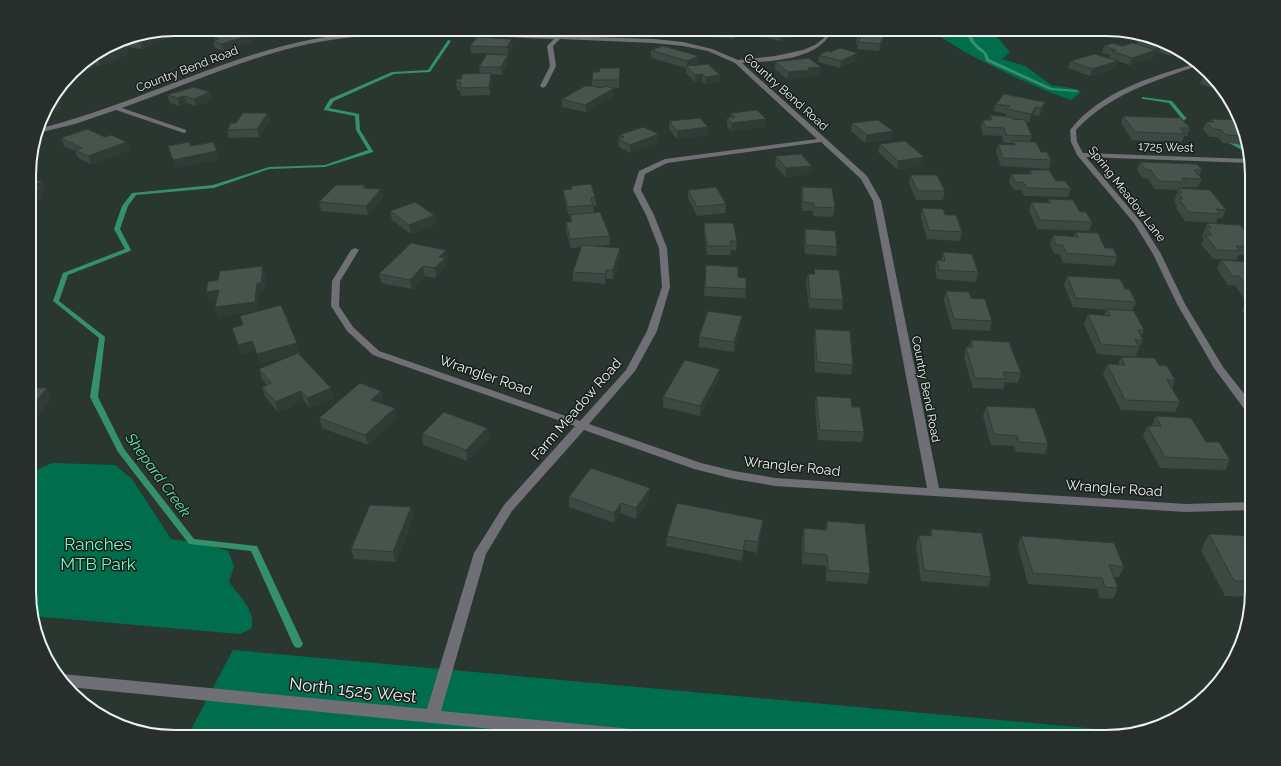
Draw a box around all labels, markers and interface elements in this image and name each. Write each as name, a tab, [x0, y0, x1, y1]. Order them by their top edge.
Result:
street label: Country Bend Road	[134, 43, 240, 95]
street label: Country Bend Road	[741, 51, 831, 133]
street label: 1725 West	[1138, 139, 1194, 155]
street label: Spring Meadow Lane	[1085, 143, 1169, 245]
street label: Country Bend Road	[909, 335, 943, 443]
street label: Wrangler Road	[437, 352, 535, 398]
street label: Farm Meadow Road	[528, 355, 624, 463]
water label: Shepard Creek	[121, 429, 195, 521]
street label: Wrangler Road	[743, 453, 841, 479]
street label: Wrangler Road	[1065, 477, 1163, 499]
park label: Ranches MTB Park	[60, 534, 136, 574]
street label: North 1525 West	[288, 673, 418, 707]

